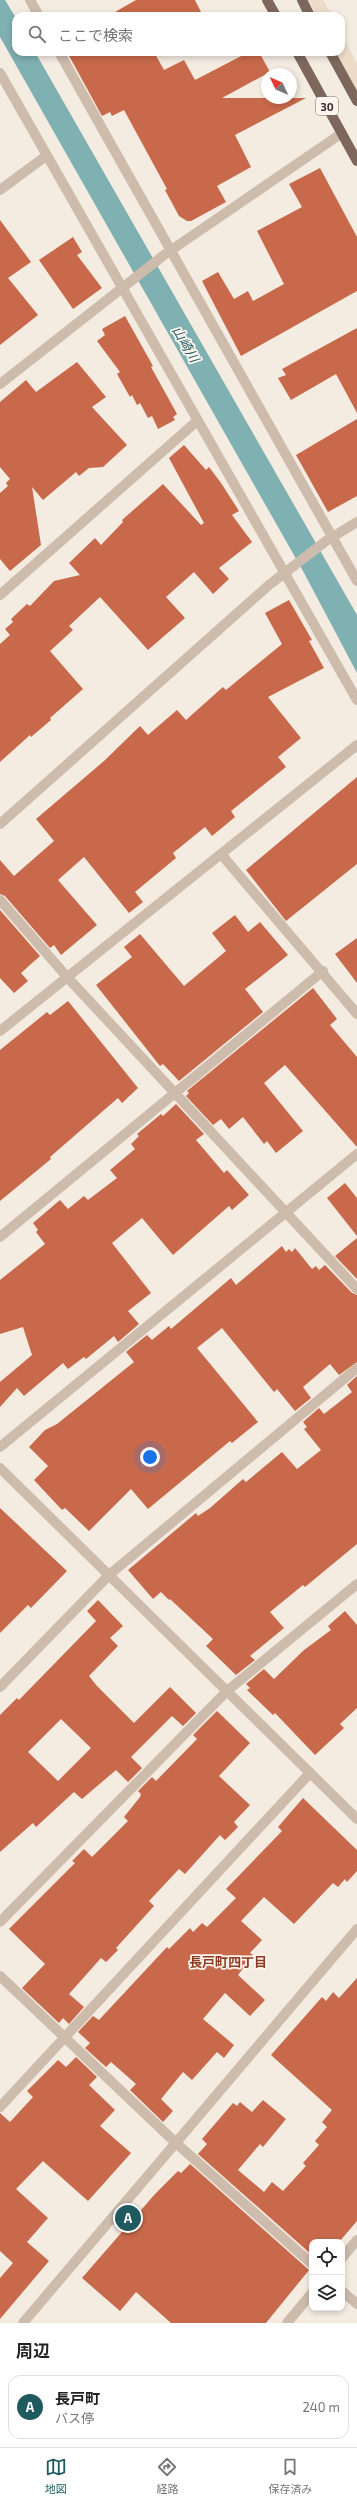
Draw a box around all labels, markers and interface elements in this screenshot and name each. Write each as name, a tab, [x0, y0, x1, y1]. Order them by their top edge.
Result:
search box	[12, 12, 345, 56]
icon: search	[26, 23, 48, 45]
text: ここで検索	[58, 26, 133, 44]
north arrow	[261, 68, 297, 104]
road number: 30	[316, 97, 338, 115]
water label: 山崎川	[169, 323, 204, 367]
your location	[140, 1447, 160, 1467]
district label: 長戸町四丁目	[189, 1954, 267, 1970]
pin: A	[115, 2203, 141, 2233]
map controls	[309, 2239, 345, 2311]
button: locate	[309, 2239, 345, 2275]
button: layers	[309, 2275, 345, 2311]
text: 周辺	[16, 2340, 50, 2360]
text: 長戸町	[55, 2389, 100, 2407]
text: A	[26, 2399, 34, 2415]
text: 240 m	[303, 2399, 340, 2415]
text: バス停	[55, 2410, 94, 2426]
tab: 地図	[45, 2456, 67, 2496]
tab: 経路	[156, 2456, 178, 2496]
tab: 保存済み	[268, 2456, 312, 2496]

